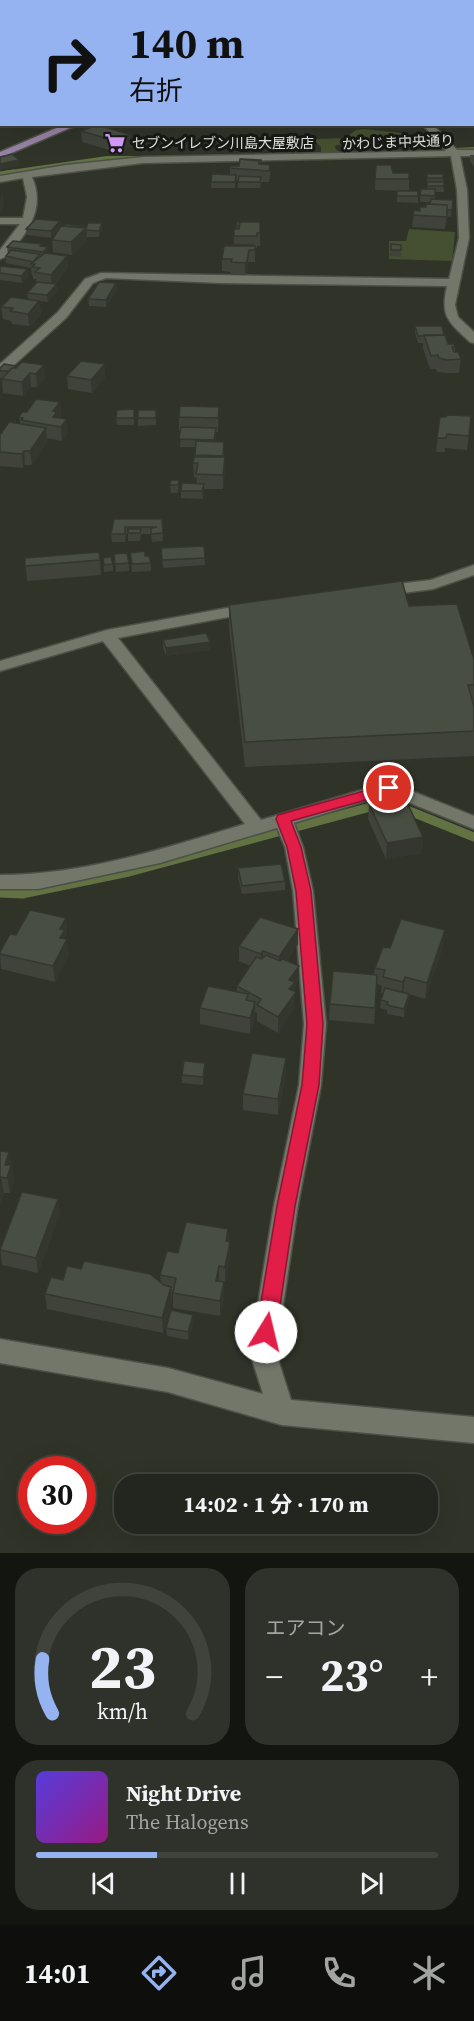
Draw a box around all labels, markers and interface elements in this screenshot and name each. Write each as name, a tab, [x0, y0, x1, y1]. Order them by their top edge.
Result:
text: 140 m	[129, 14, 244, 72]
icon: right	[30, 24, 108, 102]
text: 右折	[129, 72, 183, 109]
street label: かわじま中央通り	[342, 130, 454, 154]
supermarket icon: セブンイレブン川島大屋敷店	[103, 131, 127, 155]
place label: セブンイレブン川島大屋敷店	[132, 133, 314, 153]
pin	[363, 762, 414, 813]
icon: arrive	[372, 771, 405, 804]
position arrow	[234, 1300, 298, 1364]
speed limit sign: 30	[18, 1456, 96, 1534]
text: 14:02 · 1 分 · 170 m	[183, 1489, 369, 1519]
text: エアコン	[266, 1614, 346, 1642]
text: 23	[88, 1623, 156, 1709]
text: 23°	[320, 1644, 384, 1706]
text: −	[266, 1654, 283, 1699]
text: +	[420, 1654, 438, 1699]
text: km/h	[97, 1697, 148, 1726]
text: Night Drive	[126, 1778, 241, 1808]
text: The Halogens	[126, 1808, 249, 1836]
icon: previous	[87, 1867, 120, 1900]
icon: pause	[221, 1867, 254, 1900]
icon: next	[355, 1867, 388, 1900]
icon: directions	[138, 1952, 180, 1994]
icon: music	[228, 1952, 270, 1994]
icon: phone	[318, 1952, 360, 1994]
icon: climate	[408, 1952, 450, 1994]
text: 14:01	[24, 1955, 91, 1992]

